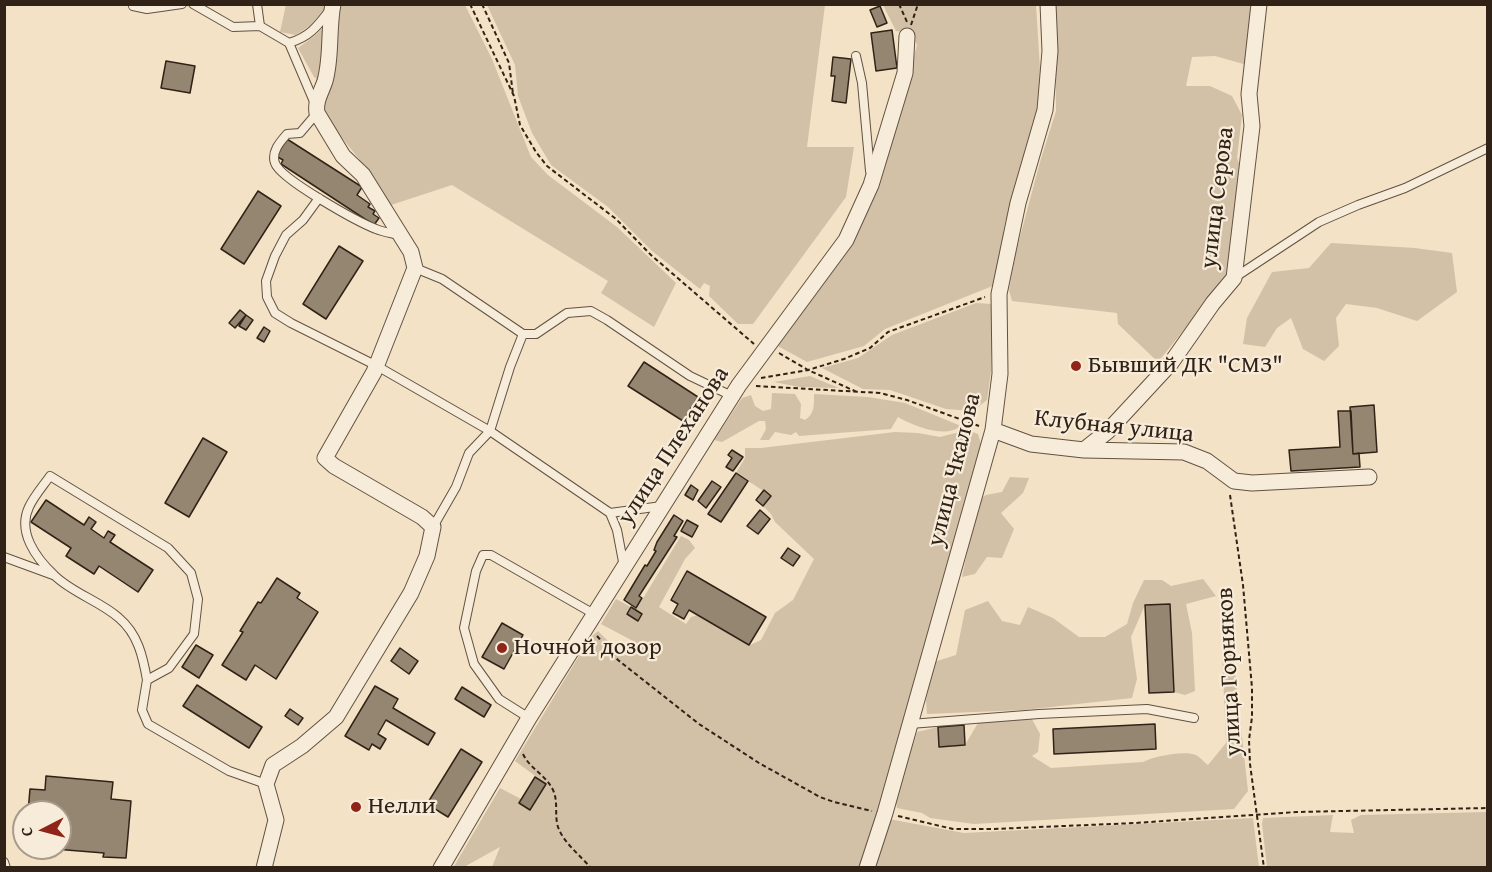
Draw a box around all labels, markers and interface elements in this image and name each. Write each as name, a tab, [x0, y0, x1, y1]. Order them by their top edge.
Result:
street label: улица Серова	[1195, 125, 1241, 271]
place label: Бывший ДК "СМЗ"	[1088, 352, 1283, 380]
marker: Бывший ДК "СМЗ"	[1069, 359, 1083, 373]
street label: улица Плеханова	[612, 361, 736, 531]
street label: улица Чкалова	[922, 390, 988, 550]
street label: Клубная улица	[1033, 404, 1195, 450]
street label: улица Горняков	[1211, 587, 1249, 757]
place label: Ночной дозор	[514, 634, 662, 662]
marker: Ночной дозор	[495, 641, 509, 655]
place label: Нелли	[368, 793, 436, 821]
north arrow	[12, 800, 72, 860]
marker: Нелли	[349, 800, 363, 814]
text: С	[14, 826, 38, 837]

